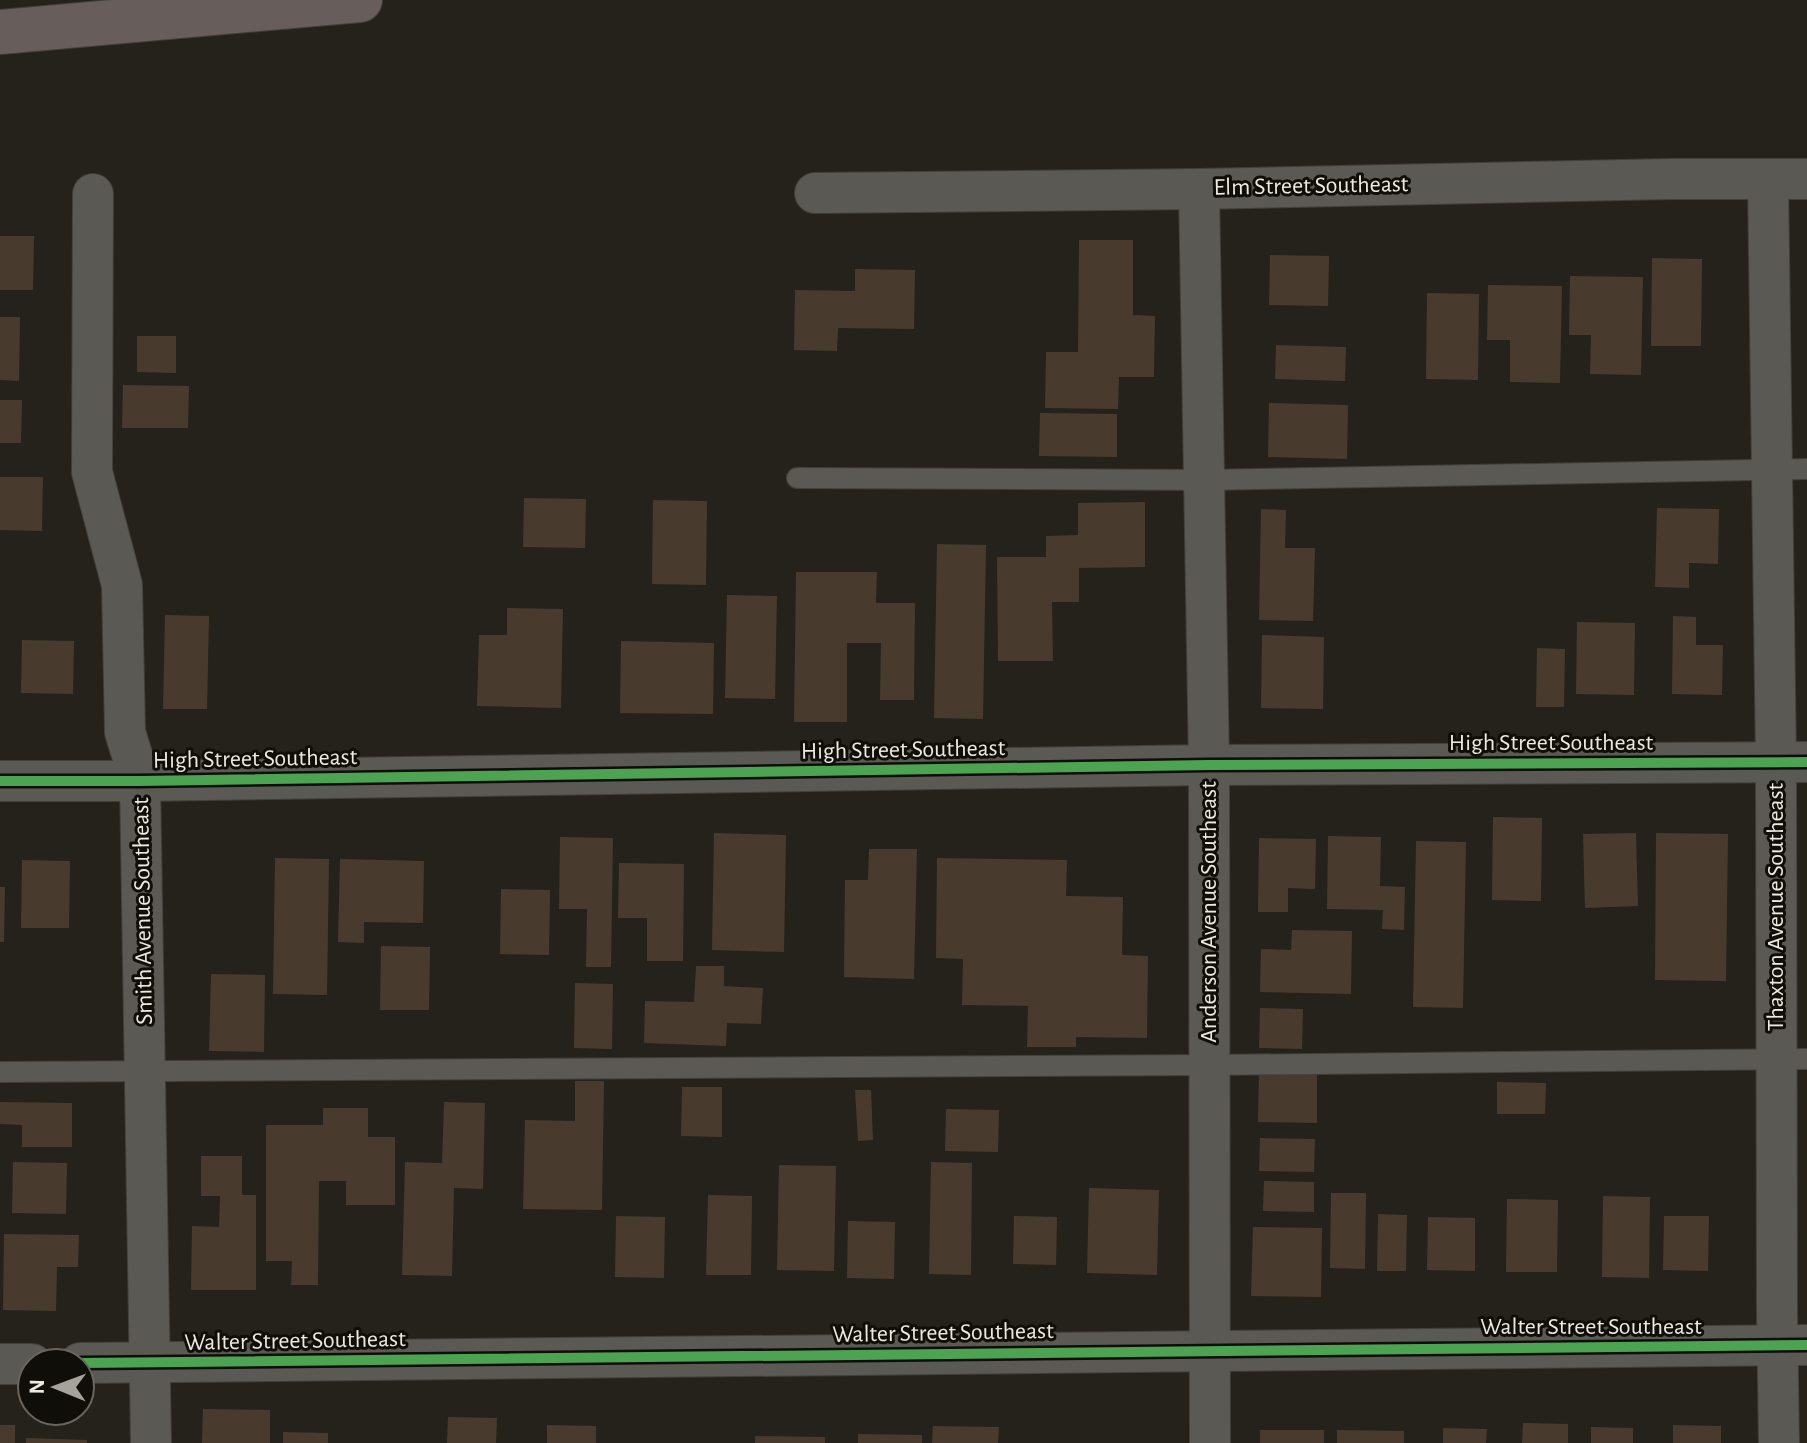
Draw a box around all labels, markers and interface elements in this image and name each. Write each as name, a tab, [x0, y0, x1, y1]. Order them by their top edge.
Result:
street label: Elm Street Southeast	[1213, 172, 1409, 200]
street label: High Street Southeast	[1449, 731, 1654, 755]
street label: High Street Southeast	[801, 736, 1006, 764]
street label: High Street Southeast	[153, 745, 358, 773]
street label: Anderson Avenue Southeast	[1197, 781, 1221, 1043]
street label: Thaxton Avenue Southeast	[1764, 782, 1788, 1031]
street label: Smith Avenue Southeast	[129, 797, 157, 1025]
street label: Walter Street Southeast	[1480, 1315, 1702, 1339]
street label: Walter Street Southeast	[832, 1319, 1054, 1347]
street label: Walter Street Southeast	[184, 1327, 406, 1355]
north arrow	[16, 1347, 96, 1427]
text: N	[26, 1379, 48, 1395]

